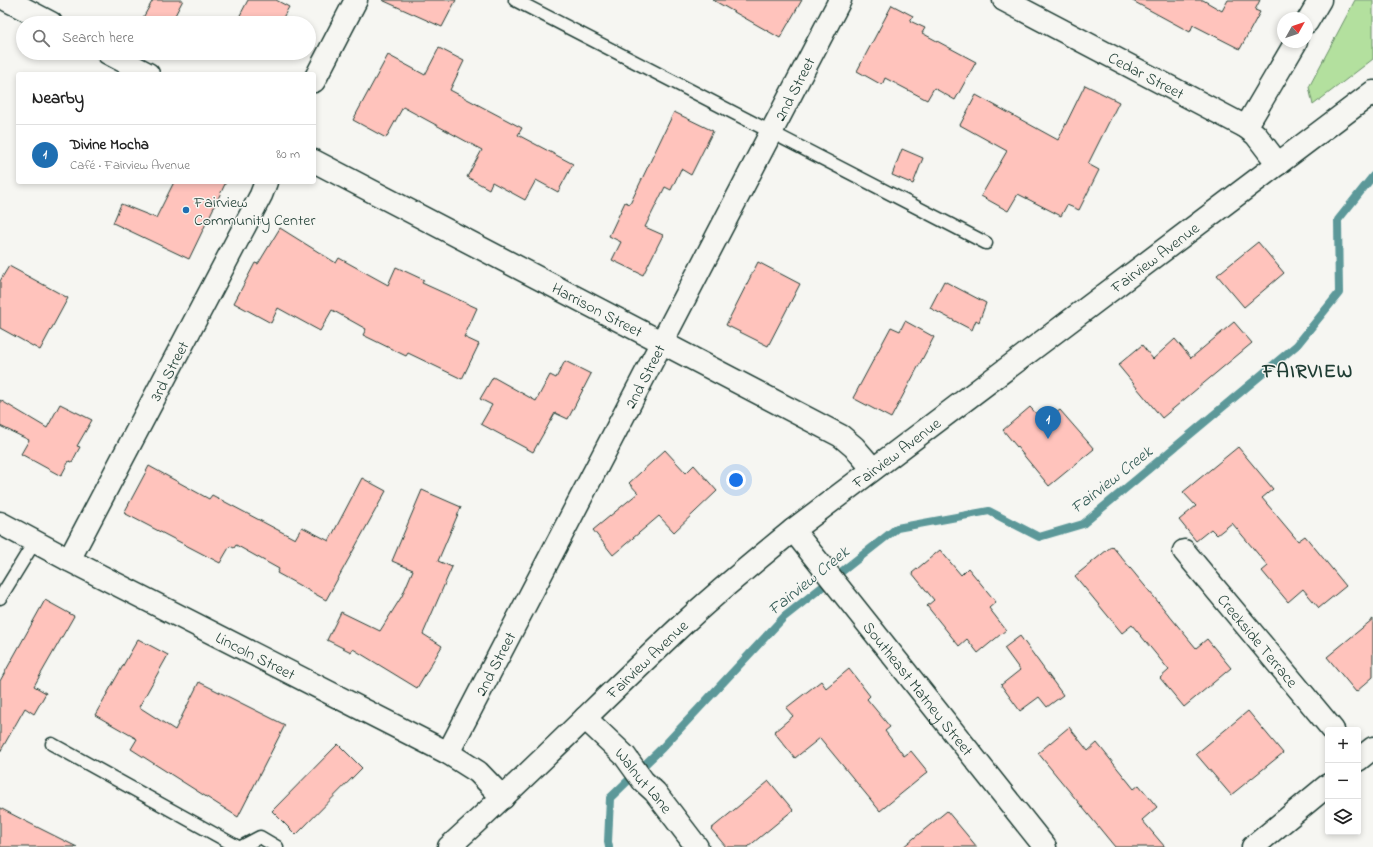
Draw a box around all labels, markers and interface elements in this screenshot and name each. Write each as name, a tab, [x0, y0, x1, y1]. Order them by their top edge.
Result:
north arrow	[1277, 12, 1313, 48]
search box	[16, 16, 316, 60]
icon: search	[30, 27, 52, 49]
text: Search here	[62, 27, 134, 49]
street label: Cedar Street	[1103, 47, 1188, 107]
street label: 2nd Street	[769, 53, 823, 126]
text: Nearby	[32, 86, 84, 111]
text: Divine Mocha	[70, 134, 149, 156]
text: 1	[43, 145, 47, 164]
text: 80 m	[276, 145, 300, 164]
text: Café · Fairview Avenue	[70, 156, 190, 175]
place label: Fairview Community Center	[193, 191, 315, 233]
marker: Fairview Community Center	[181, 205, 191, 215]
street label: Fairview Avenue	[1106, 217, 1206, 301]
street label: Harrison Street	[547, 277, 647, 345]
street label: 3rd Street	[145, 337, 196, 406]
street label: 2nd Street	[619, 340, 673, 413]
district label: FAIRVIEW	[1262, 358, 1353, 387]
pin: 1	[1035, 406, 1061, 439]
street label: Fairview Avenue	[847, 412, 947, 496]
water label: Fairview Creek	[1065, 439, 1160, 520]
your location	[726, 470, 746, 490]
water label: Fairview Creek	[763, 539, 856, 622]
street label: Creekside Terrace	[1210, 589, 1303, 694]
street label: Fairview Avenue	[601, 614, 695, 706]
street label: Southeast Matney Street	[856, 617, 979, 762]
street label: Lincoln Street	[211, 627, 300, 688]
street label: 2nd Street	[470, 628, 523, 701]
map controls	[1325, 727, 1361, 835]
button: +	[1325, 727, 1361, 763]
street label: Walnut Lane	[609, 743, 678, 820]
button: −	[1325, 763, 1361, 799]
button: layers	[1325, 799, 1361, 835]

